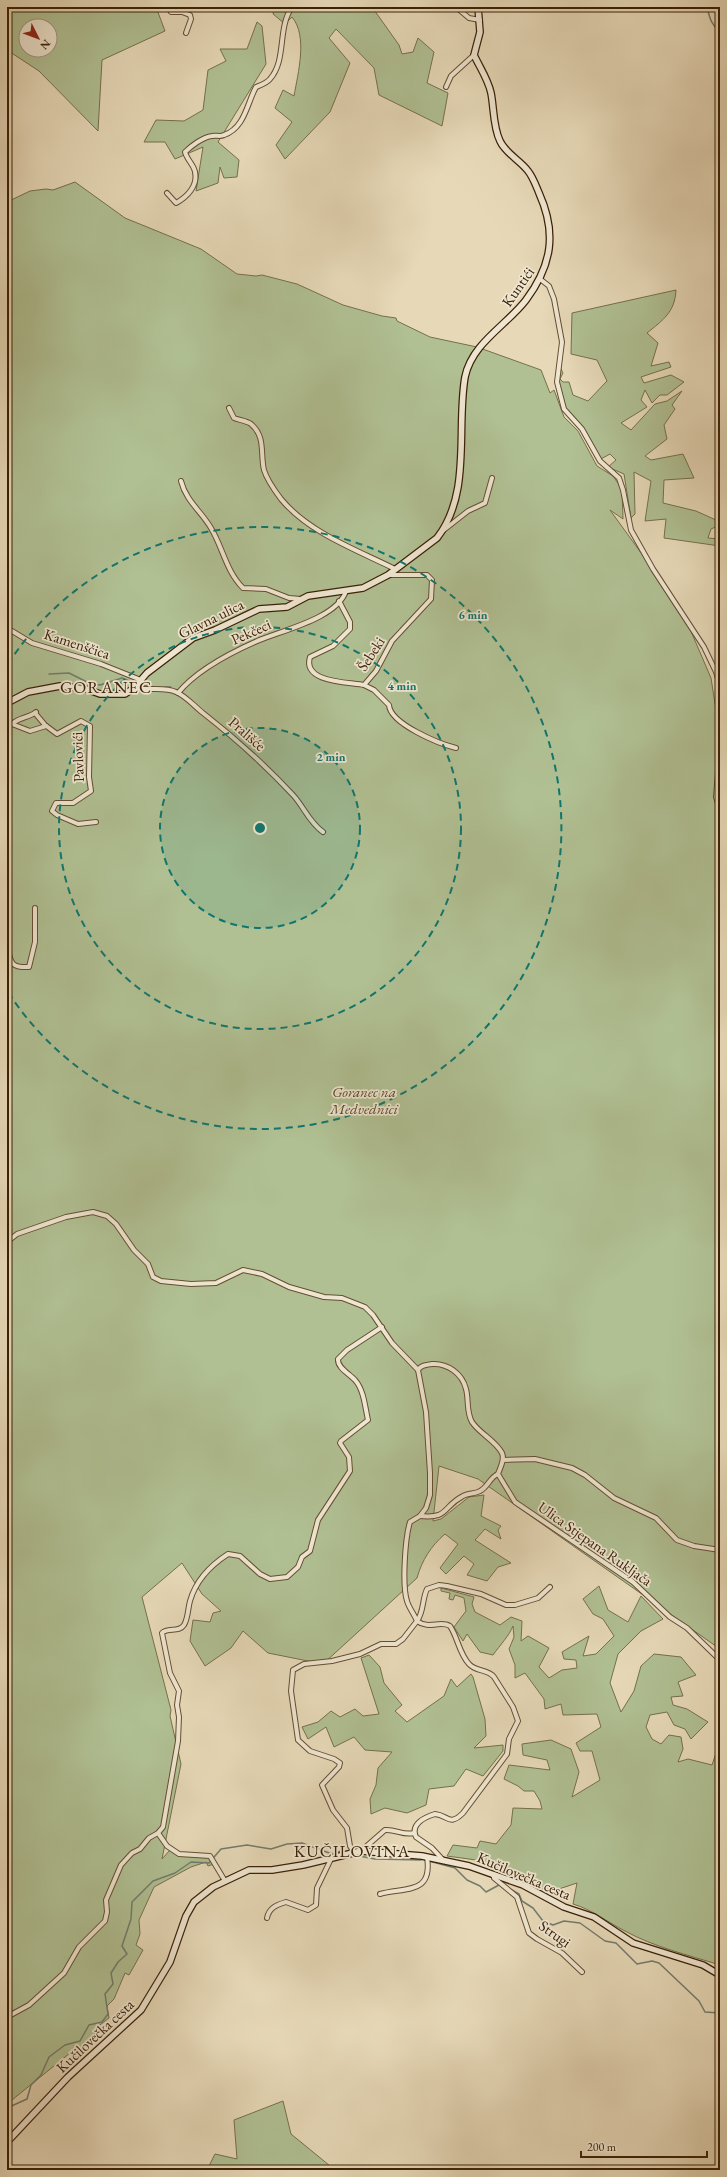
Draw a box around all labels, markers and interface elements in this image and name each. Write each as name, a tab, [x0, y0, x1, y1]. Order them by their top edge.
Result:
north arrow	[18, 18, 58, 58]
text: N	[37, 37, 54, 53]
street label: Kuntići	[497, 263, 538, 310]
street label: Glavna ulica	[175, 595, 247, 643]
text: 6 min	[458, 607, 488, 623]
street label: Pekčeci	[228, 614, 274, 649]
street label: Kamenščica	[42, 624, 112, 663]
street label: Šebeki	[353, 633, 389, 674]
district label: GORANEC	[60, 676, 152, 698]
text: 4 min	[387, 678, 417, 694]
street label: Prališće	[225, 712, 270, 755]
street label: Pavlovići	[67, 731, 88, 783]
text: 2 min	[316, 749, 346, 765]
centre of rings	[253, 821, 267, 835]
park label: Goranec na Medvednici	[329, 1082, 399, 1118]
street label: Ulica Stjepana Rukljača	[535, 1497, 656, 1590]
district label: KUČILOVINA	[294, 1840, 410, 1862]
street label: Kučilovečka cesta	[474, 1847, 574, 1904]
street label: Strugi	[536, 1916, 575, 1952]
street label: Kučilovečka cesta	[52, 1995, 138, 2077]
scale bar	[581, 2133, 707, 2159]
text: 200 m	[587, 2139, 617, 2155]

